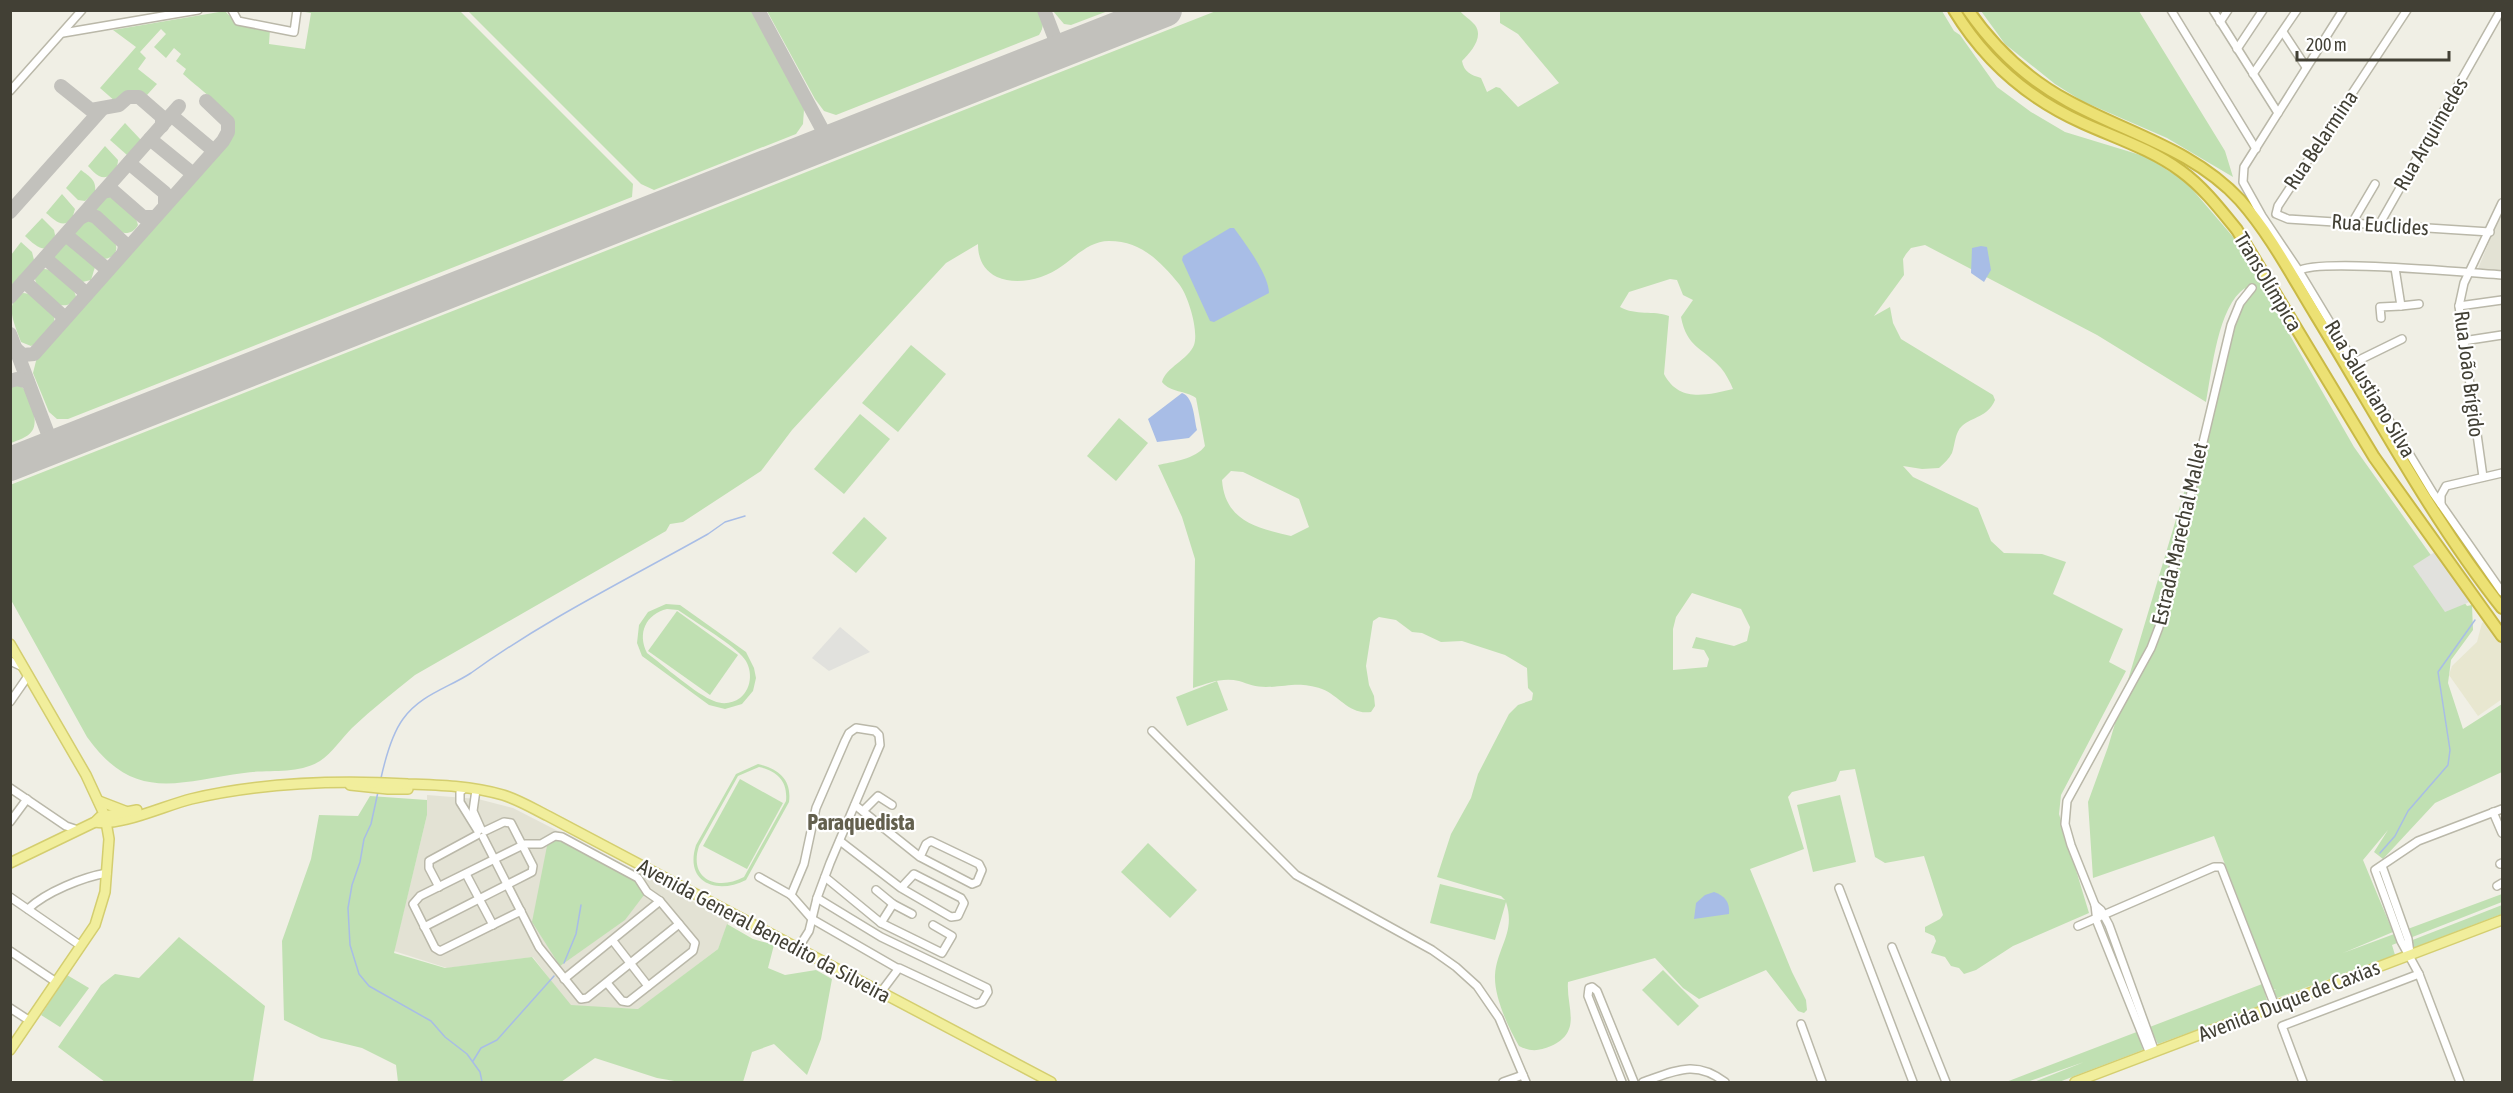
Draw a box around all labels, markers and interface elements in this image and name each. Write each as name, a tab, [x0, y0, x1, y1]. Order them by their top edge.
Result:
scale bar	[2297, 24, 2448, 62]
text: 200 m	[2306, 34, 2347, 55]
street label: Rua Arquimedes	[2388, 73, 2472, 194]
street label: Rua Belarmina	[2278, 85, 2362, 193]
street label: Rua Euclides	[2331, 209, 2430, 239]
street label: TransOlímpica	[2230, 228, 2308, 335]
street label: Rua João Brígido	[2450, 309, 2490, 438]
street label: Rua Salustiano Silva	[2320, 316, 2421, 461]
street label: Estrada Marechal Mallet	[2146, 440, 2212, 627]
district label: Paraquedista	[807, 809, 915, 835]
street label: Avenida General Benedito da Silveira	[634, 853, 895, 1007]
street label: Avenida Duque de Caxias	[2195, 954, 2383, 1046]

